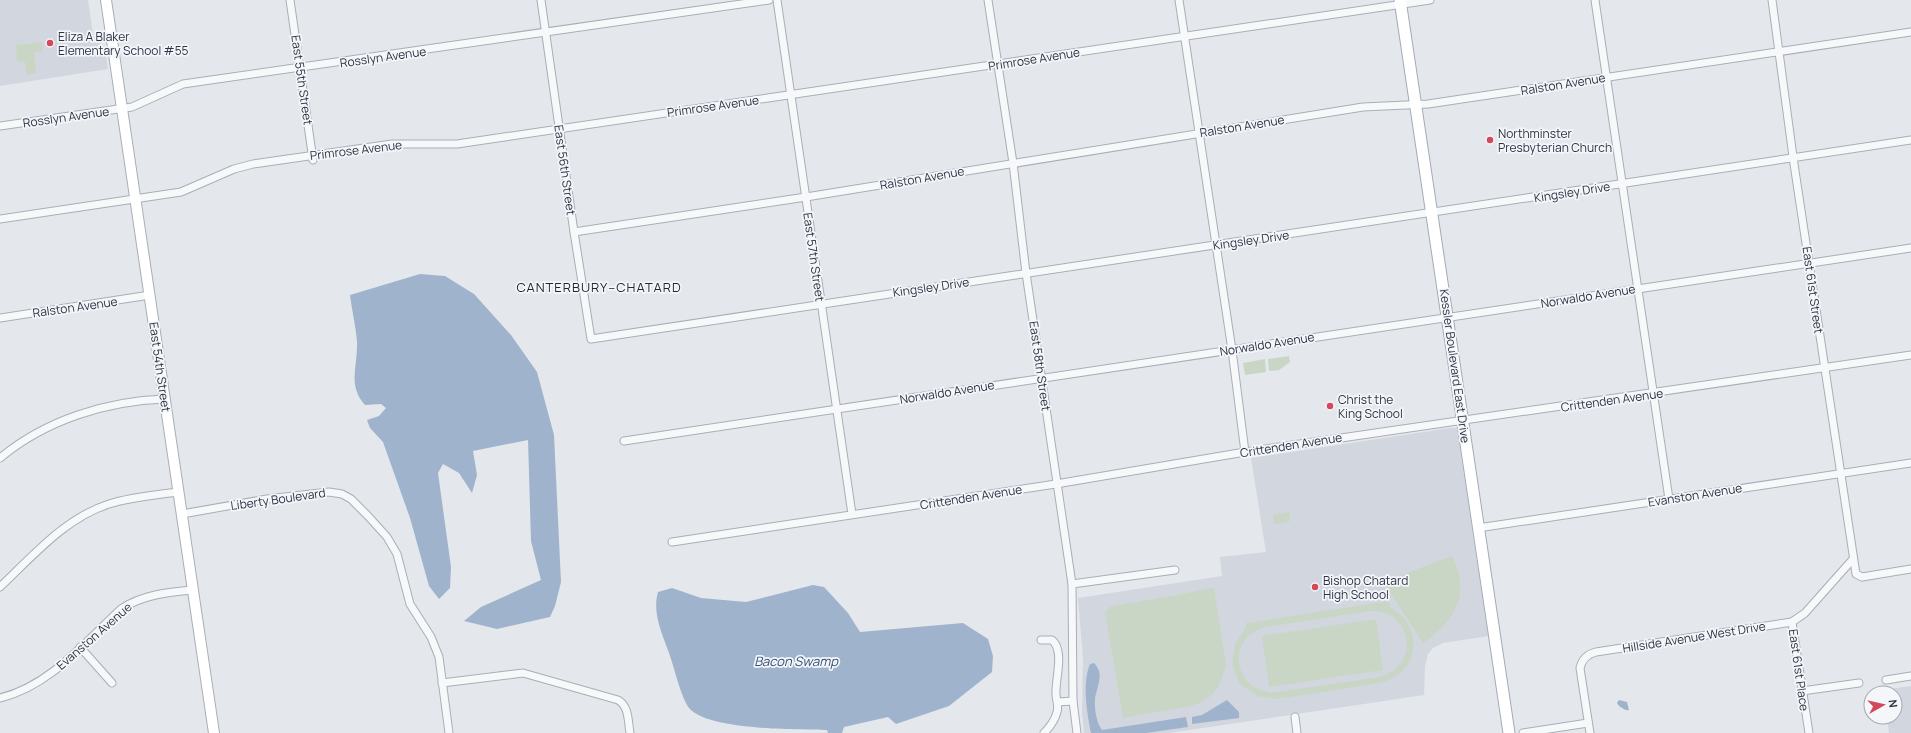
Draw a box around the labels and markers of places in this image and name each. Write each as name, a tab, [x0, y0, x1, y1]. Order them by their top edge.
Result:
place label: Eliza A Blaker Elementary School #55	[58, 28, 189, 59]
marker: Eliza A Blaker Elementary School #55	[45, 38, 55, 48]
place label: Northminster Presbyterian Church	[1498, 125, 1612, 156]
marker: Northminster Presbyterian Church	[1485, 135, 1495, 145]
place label: Christ the King School	[1338, 391, 1403, 422]
marker: Christ the King School	[1325, 401, 1335, 411]
place label: Bishop Chatard High School	[1323, 572, 1408, 603]
marker: Bishop Chatard High School	[1310, 582, 1320, 592]

